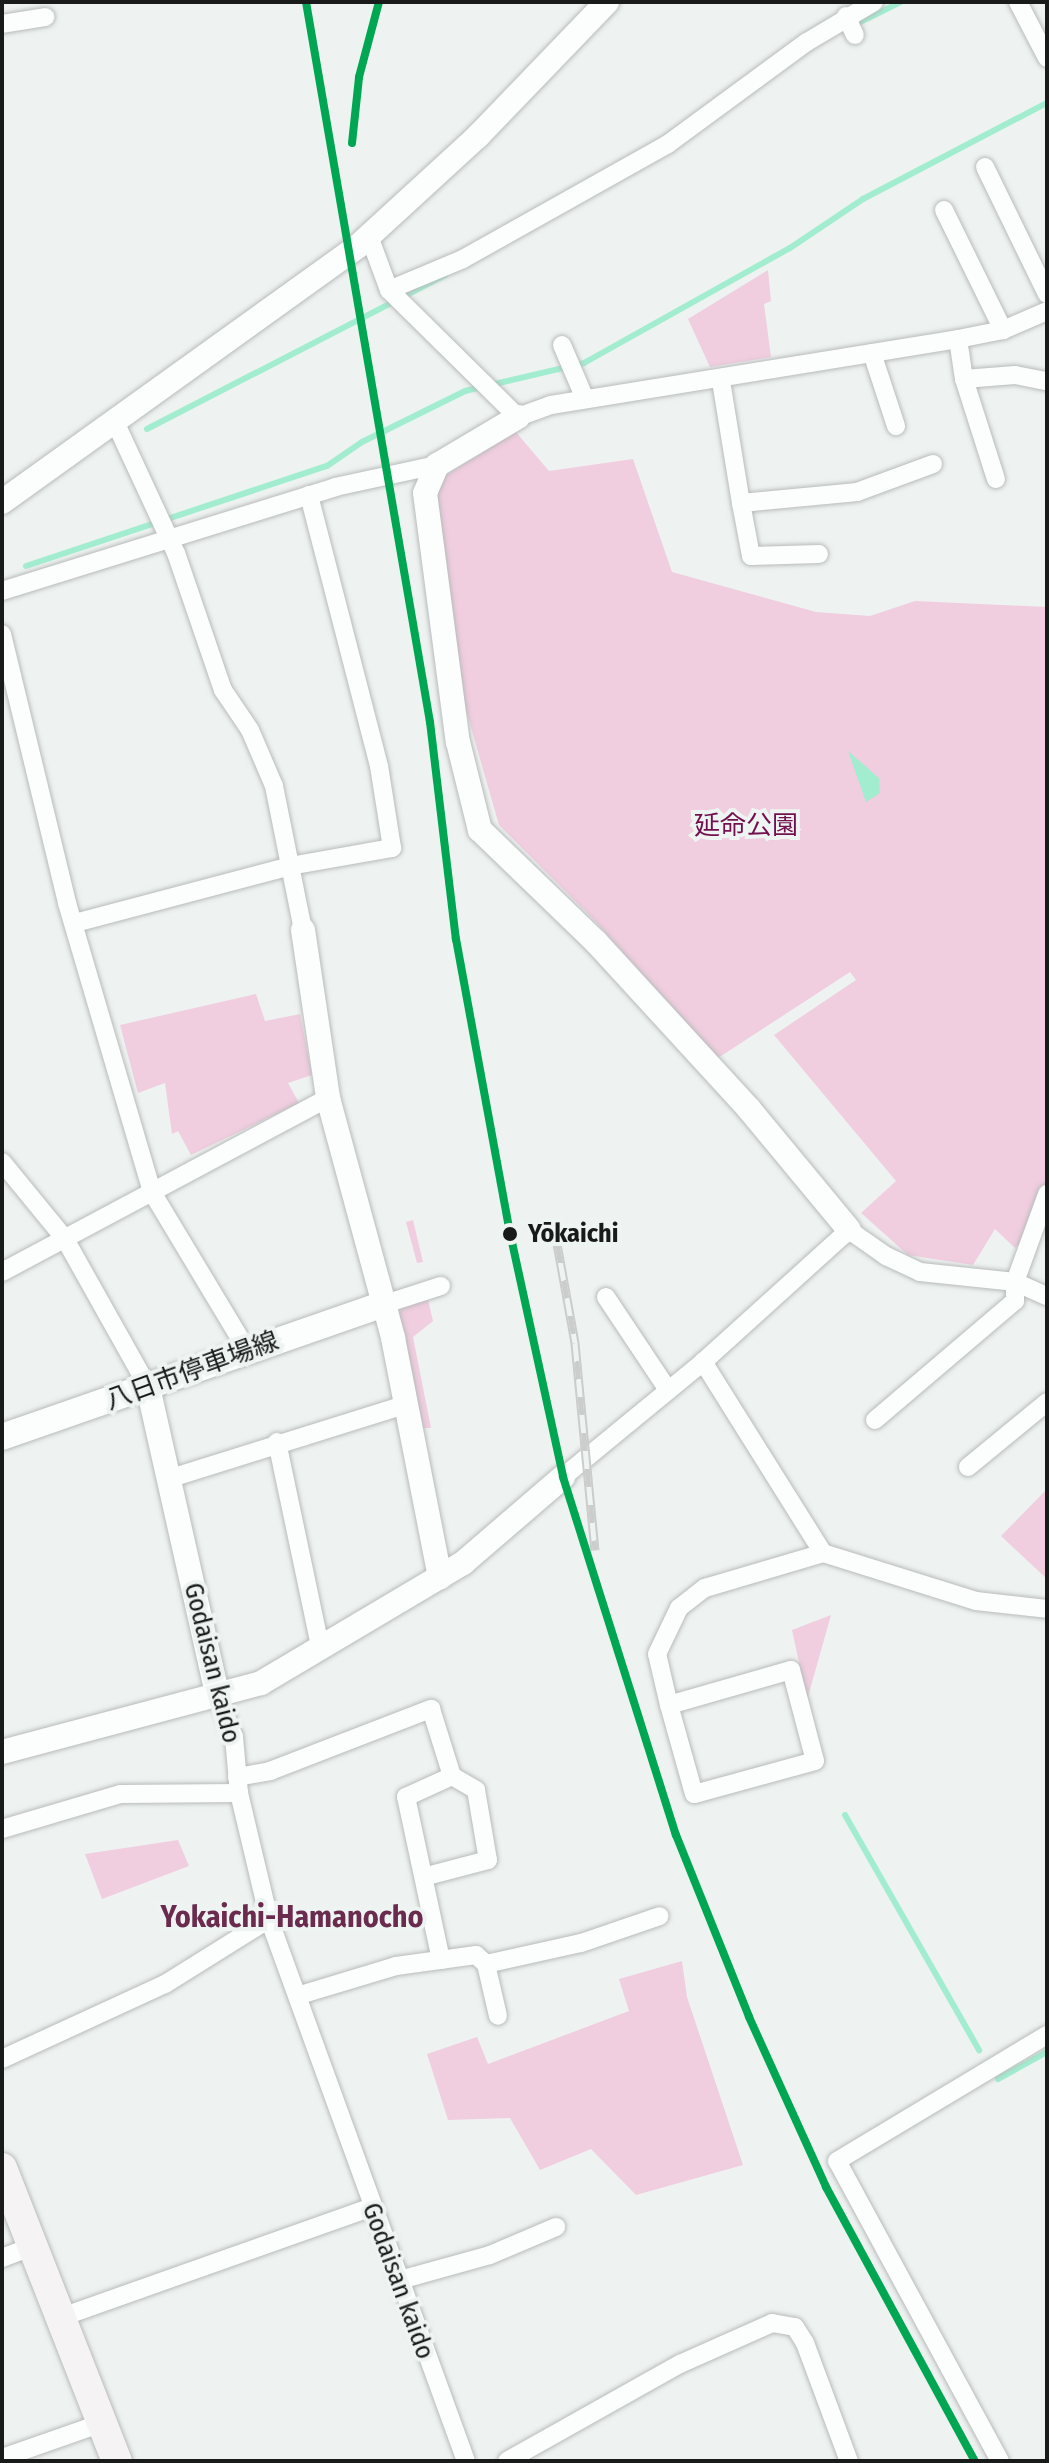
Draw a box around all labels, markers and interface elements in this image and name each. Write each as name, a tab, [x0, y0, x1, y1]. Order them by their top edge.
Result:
park label: 延命公園	[694, 810, 798, 842]
place label: Yōkaichi	[528, 1218, 618, 1250]
marker: Yōkaichi	[499, 1223, 521, 1245]
street label: 八日市停車場線	[101, 1325, 283, 1417]
street label: Godaisan kaido	[177, 1580, 247, 1746]
district label: Yokaichi-Hamanocho	[161, 1899, 423, 1935]
street label: Godaisan kaido	[355, 2199, 441, 2363]

